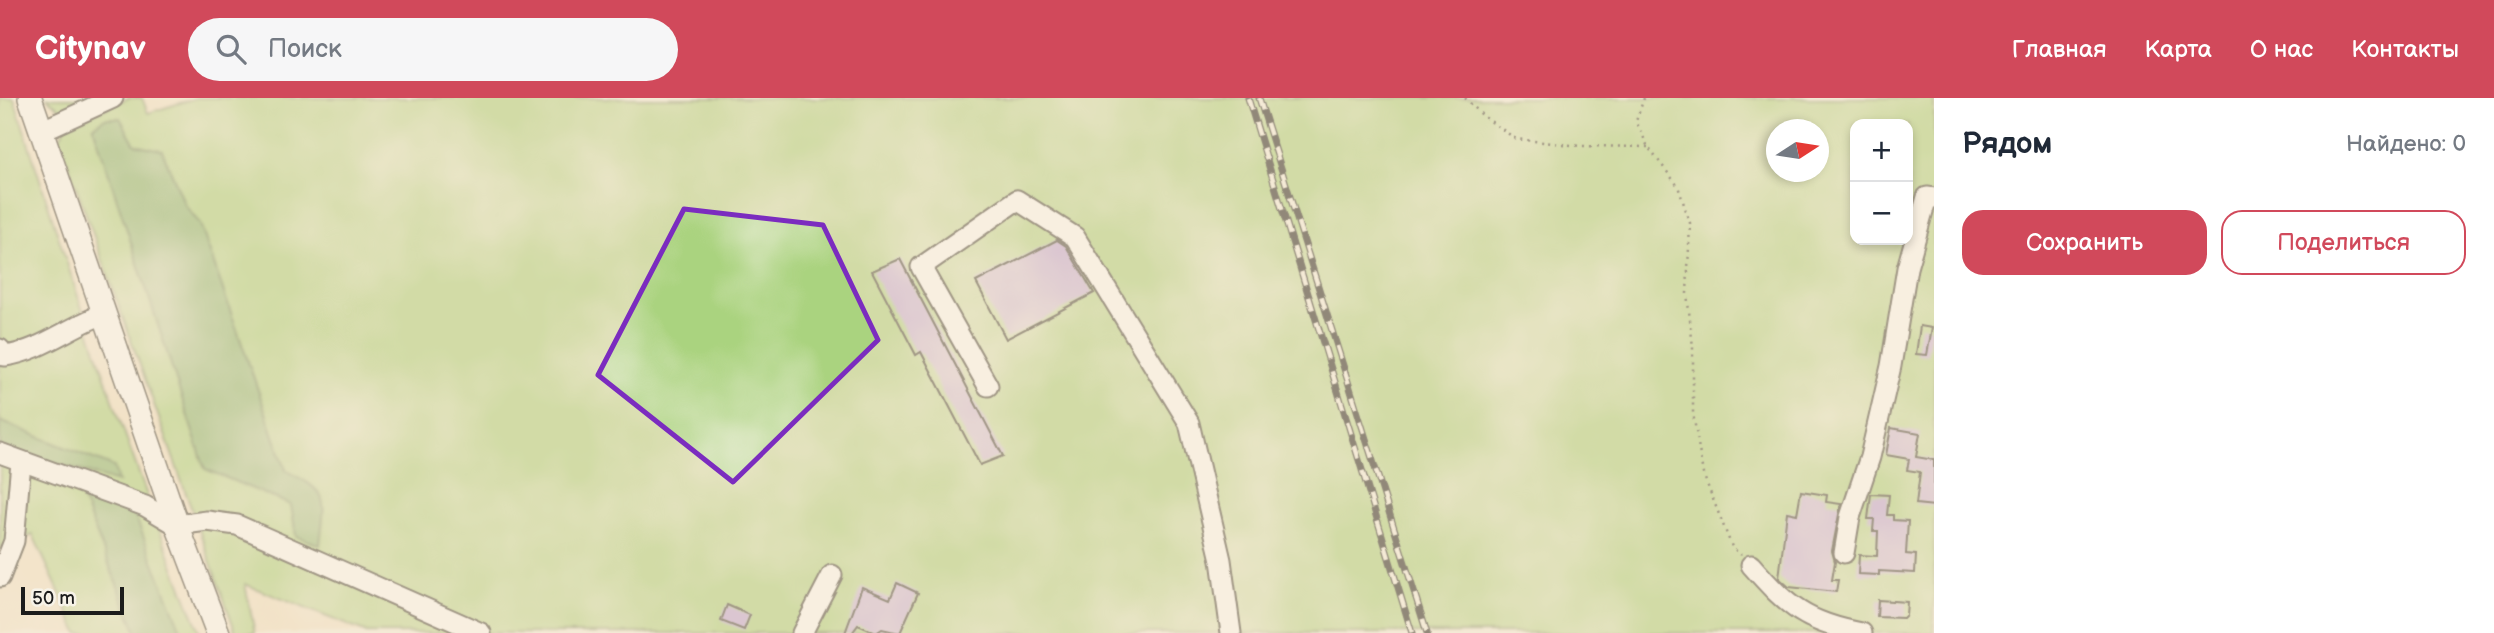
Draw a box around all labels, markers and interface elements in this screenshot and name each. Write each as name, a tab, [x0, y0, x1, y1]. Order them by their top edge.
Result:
search box	[188, 18, 678, 81]
text: Citynav	[35, 29, 146, 69]
icon: search	[212, 30, 250, 68]
text: Поиск	[268, 34, 342, 65]
text: Главная	[2012, 35, 2106, 64]
text: Карта	[2144, 35, 2212, 64]
text: О нас	[2250, 35, 2313, 64]
text: Контакты	[2351, 35, 2459, 64]
north arrow	[1766, 119, 1829, 182]
map controls	[1850, 119, 1913, 245]
button: +	[1850, 119, 1913, 182]
text: Рядом	[1962, 126, 2052, 162]
text: Найдено: 0	[2346, 130, 2466, 158]
button: −	[1850, 182, 1913, 245]
button: Сохранить	[1962, 210, 2207, 275]
button: Поделиться	[2221, 210, 2466, 275]
scale bar	[21, 584, 124, 616]
text: 50 m	[32, 587, 75, 610]

